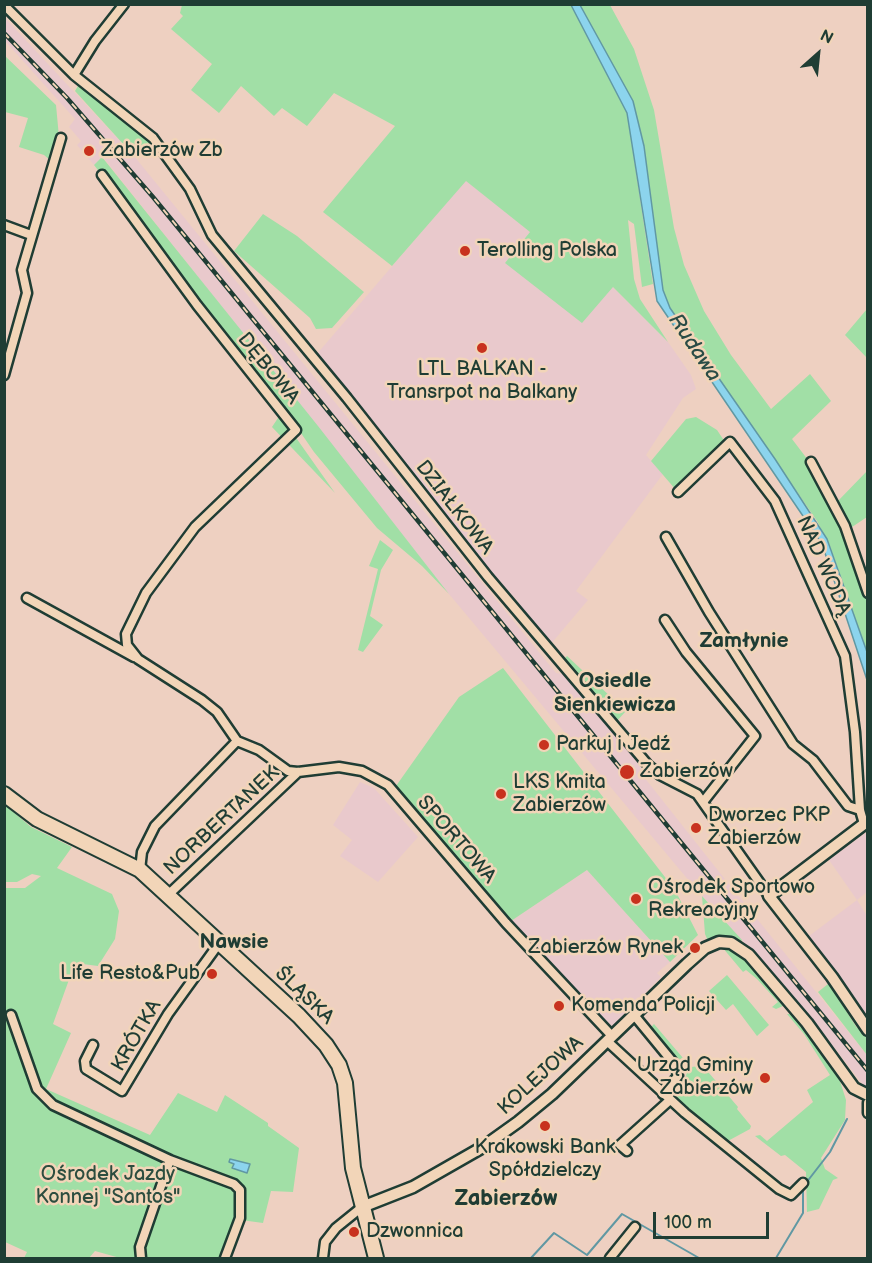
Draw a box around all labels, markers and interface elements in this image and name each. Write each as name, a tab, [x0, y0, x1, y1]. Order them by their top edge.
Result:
north arrow	[788, 24, 848, 84]
text: N	[817, 26, 836, 49]
place label: Zabierzów Zb	[101, 139, 223, 163]
marker: Zabierzów Zb	[82, 144, 96, 158]
place label: Terolling Polska	[477, 239, 617, 263]
marker: Terolling Polska	[458, 244, 472, 258]
water label: Rudawa	[662, 309, 726, 387]
street label: DĘBOWA	[232, 328, 304, 410]
marker: LTL BALKAN - Transrpot na Balkany	[475, 341, 489, 355]
place label: LTL BALKAN - Transrpot na Balkany	[387, 358, 577, 405]
street label: DZIAŁKOWA	[410, 456, 498, 560]
street label: NAD WODĄ	[790, 513, 856, 619]
district label: Zamłynie	[699, 629, 789, 655]
district label: Osiedle Sienkiewicza	[554, 669, 676, 719]
place label: Parkuj i Jedź	[556, 733, 670, 757]
marker: Parkuj i Jedź	[537, 738, 551, 752]
place label: Zabierzów	[640, 760, 733, 784]
street label: NORBERTANEK	[159, 761, 285, 881]
marker: Zabierzów	[618, 763, 636, 781]
place label: LKS Kmita Zabierzów	[513, 771, 606, 818]
marker: LKS Kmita Zabierzów	[494, 787, 508, 801]
street label: SPORTOWA	[411, 791, 501, 889]
place label: Dworzec PKP Zabierzów	[708, 804, 830, 851]
marker: Dworzec PKP Zabierzów	[689, 821, 703, 835]
place label: Ośrodek Sportowo Rekreacyjny	[648, 876, 815, 923]
marker: Ośrodek Sportowo Rekreacyjny	[629, 892, 643, 906]
district label: Nawsie	[199, 930, 269, 956]
place label: Zabierzów Rynek	[528, 936, 683, 960]
marker: Zabierzów Rynek	[688, 941, 702, 955]
place label: Life Resto&Pub	[60, 962, 200, 986]
street label: ŚLĄSKA	[269, 962, 339, 1030]
marker: Life Resto&Pub	[205, 967, 219, 981]
place label: Komenda Policji	[571, 994, 715, 1018]
street label: KRÓTKA	[107, 996, 167, 1076]
marker: Komenda Policji	[552, 999, 566, 1013]
street label: KOLEJOWA	[493, 1031, 589, 1121]
place label: Urząd Gminy Zabierzów	[637, 1054, 753, 1101]
marker: Urząd Gminy Zabierzów	[758, 1071, 772, 1085]
marker: Krakowski Bank Spółdzielczy	[538, 1119, 552, 1133]
place label: Krakowski Bank Spółdzielczy	[474, 1136, 616, 1183]
park label: Ośrodek Jazdy Konnej "Santos"	[35, 1163, 181, 1210]
district label: Zabierzów	[455, 1186, 557, 1212]
scale bar	[656, 1200, 772, 1238]
text: 100 m	[664, 1212, 712, 1233]
place label: Dzwonnica	[366, 1220, 464, 1244]
marker: Dzwonnica	[347, 1225, 361, 1239]

